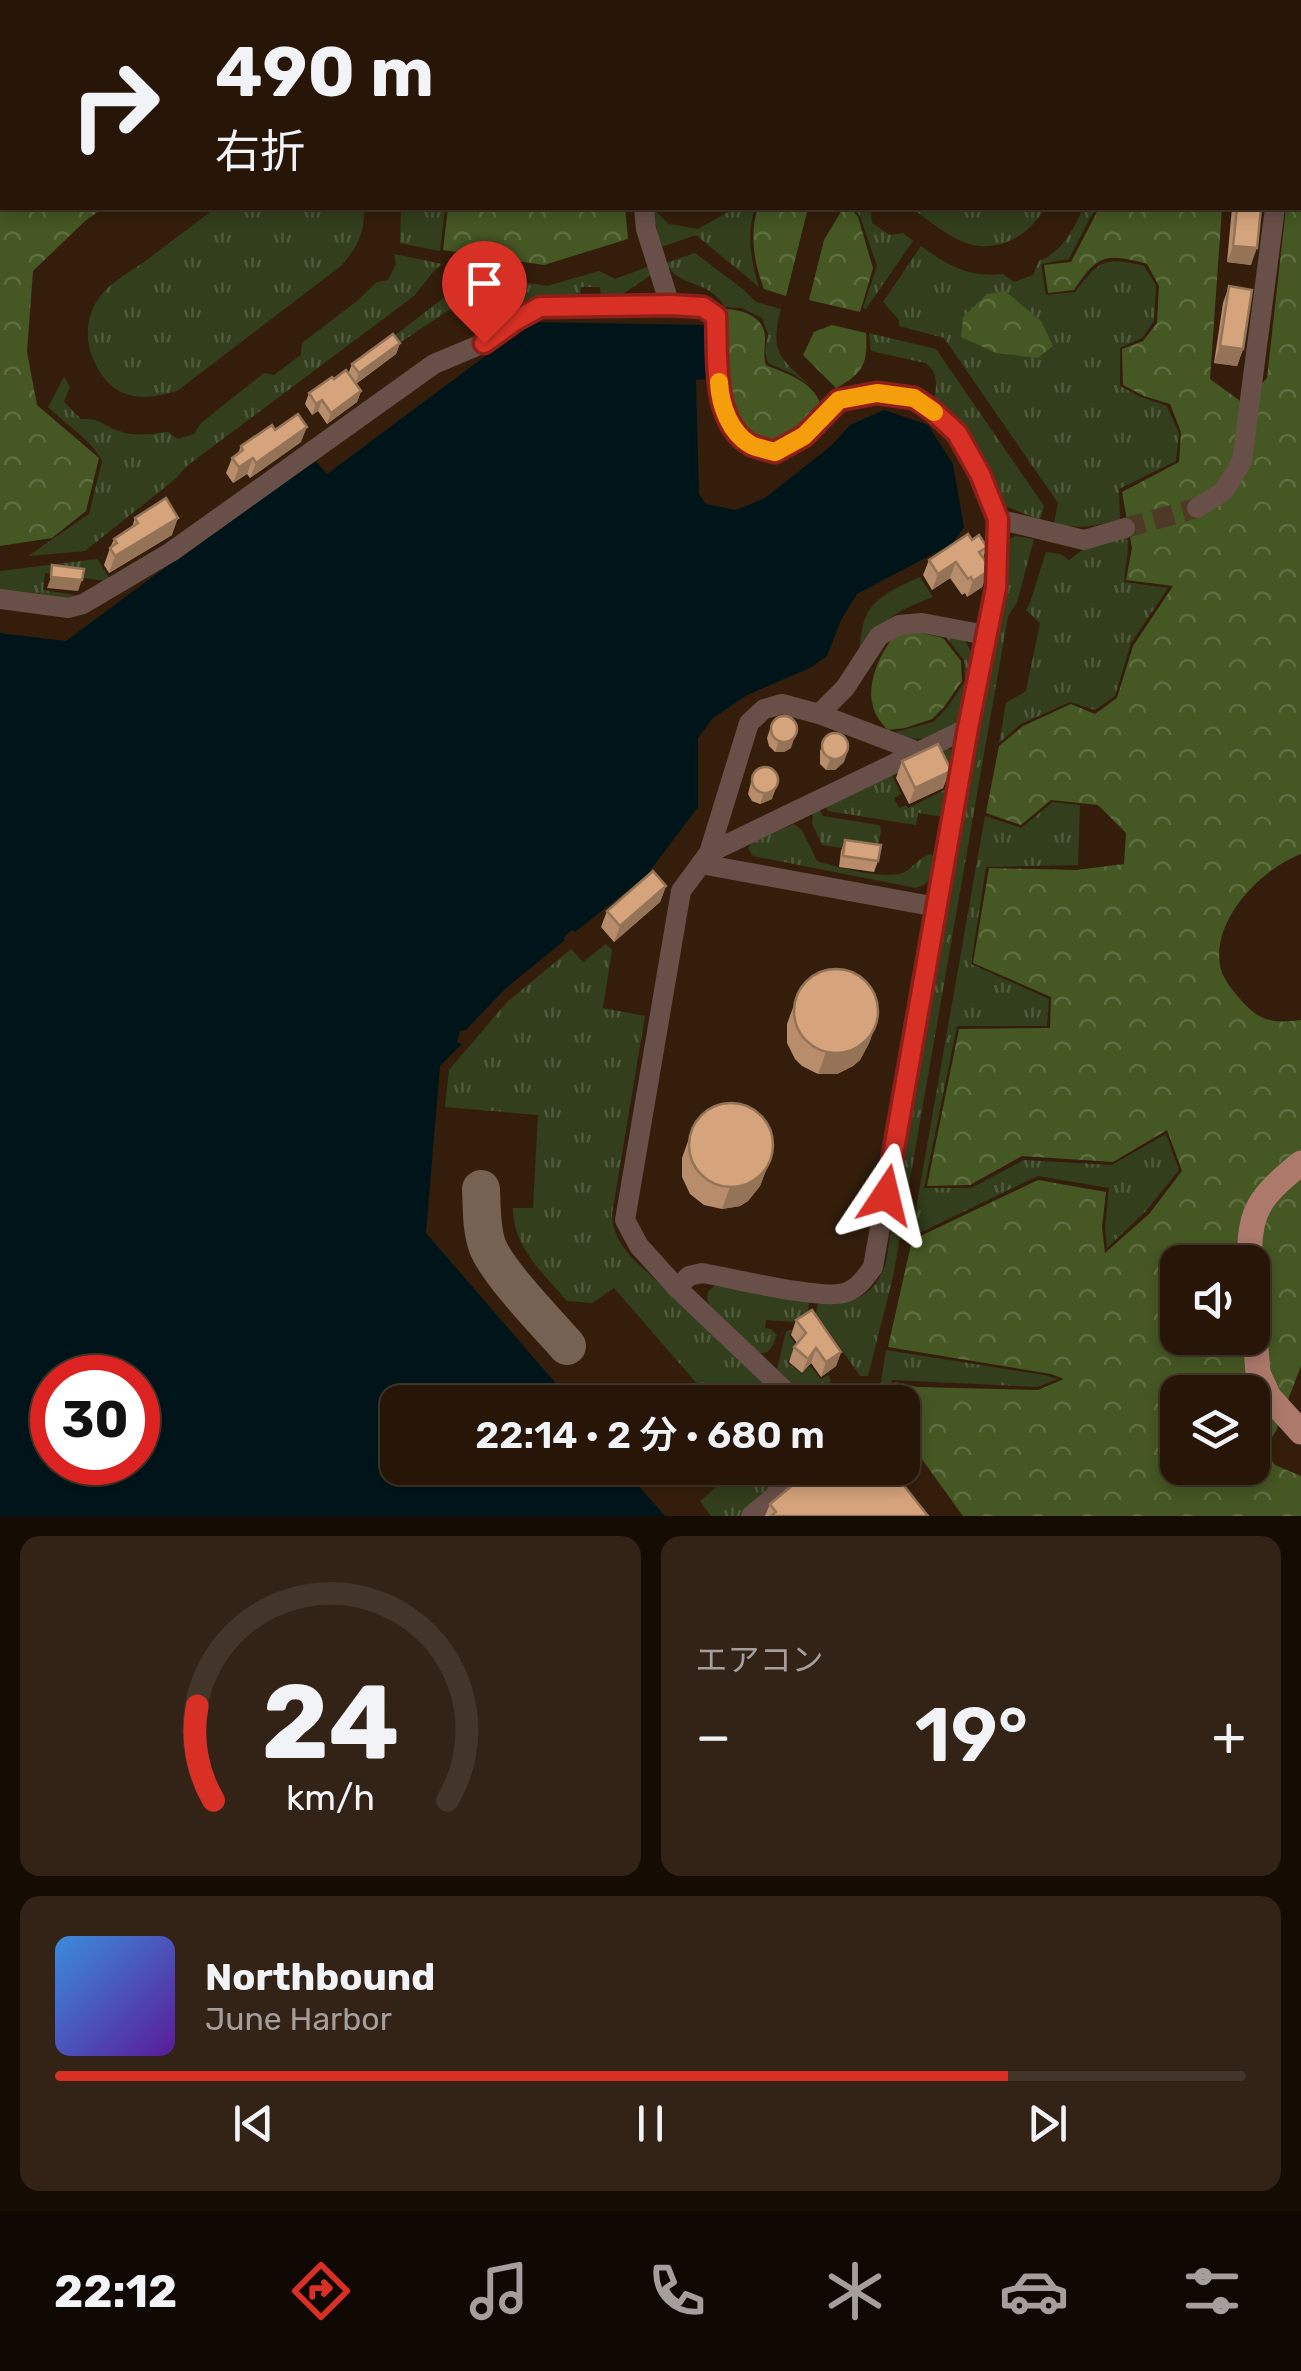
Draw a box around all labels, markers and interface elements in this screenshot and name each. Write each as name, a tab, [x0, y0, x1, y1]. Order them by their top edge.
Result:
text: 490 m	[215, 31, 434, 114]
icon: right	[50, 40, 180, 170]
text: 右折	[215, 125, 305, 178]
pin	[442, 241, 527, 344]
icon: arrive	[457, 256, 512, 311]
position arrow	[834, 1143, 938, 1247]
map controls	[1160, 1245, 1270, 1485]
button: sound	[1160, 1245, 1270, 1355]
speed limit sign: 30	[30, 1355, 160, 1485]
button: layers	[1160, 1375, 1270, 1485]
text: 22:14 · 2 分 · 680 m	[475, 1412, 825, 1458]
text: エアコン	[696, 1641, 824, 1679]
text: 24	[261, 1661, 399, 1784]
text: 19°	[915, 1691, 1028, 1780]
text: −	[696, 1704, 731, 1769]
text: +	[1212, 1704, 1246, 1769]
text: km/h	[286, 1777, 375, 1819]
text: Northbound	[205, 1954, 435, 2000]
text: June Harbor	[205, 2000, 392, 2038]
icon: previous	[226, 2096, 281, 2151]
icon: pause	[623, 2096, 678, 2151]
icon: next	[1020, 2096, 1075, 2151]
icon: directions	[286, 2256, 356, 2326]
icon: music	[464, 2256, 534, 2326]
icon: phone	[642, 2256, 712, 2326]
icon: climate	[820, 2256, 890, 2326]
icon: car	[999, 2256, 1069, 2326]
icon: filters	[1177, 2256, 1247, 2326]
text: 22:12	[54, 2265, 177, 2318]

